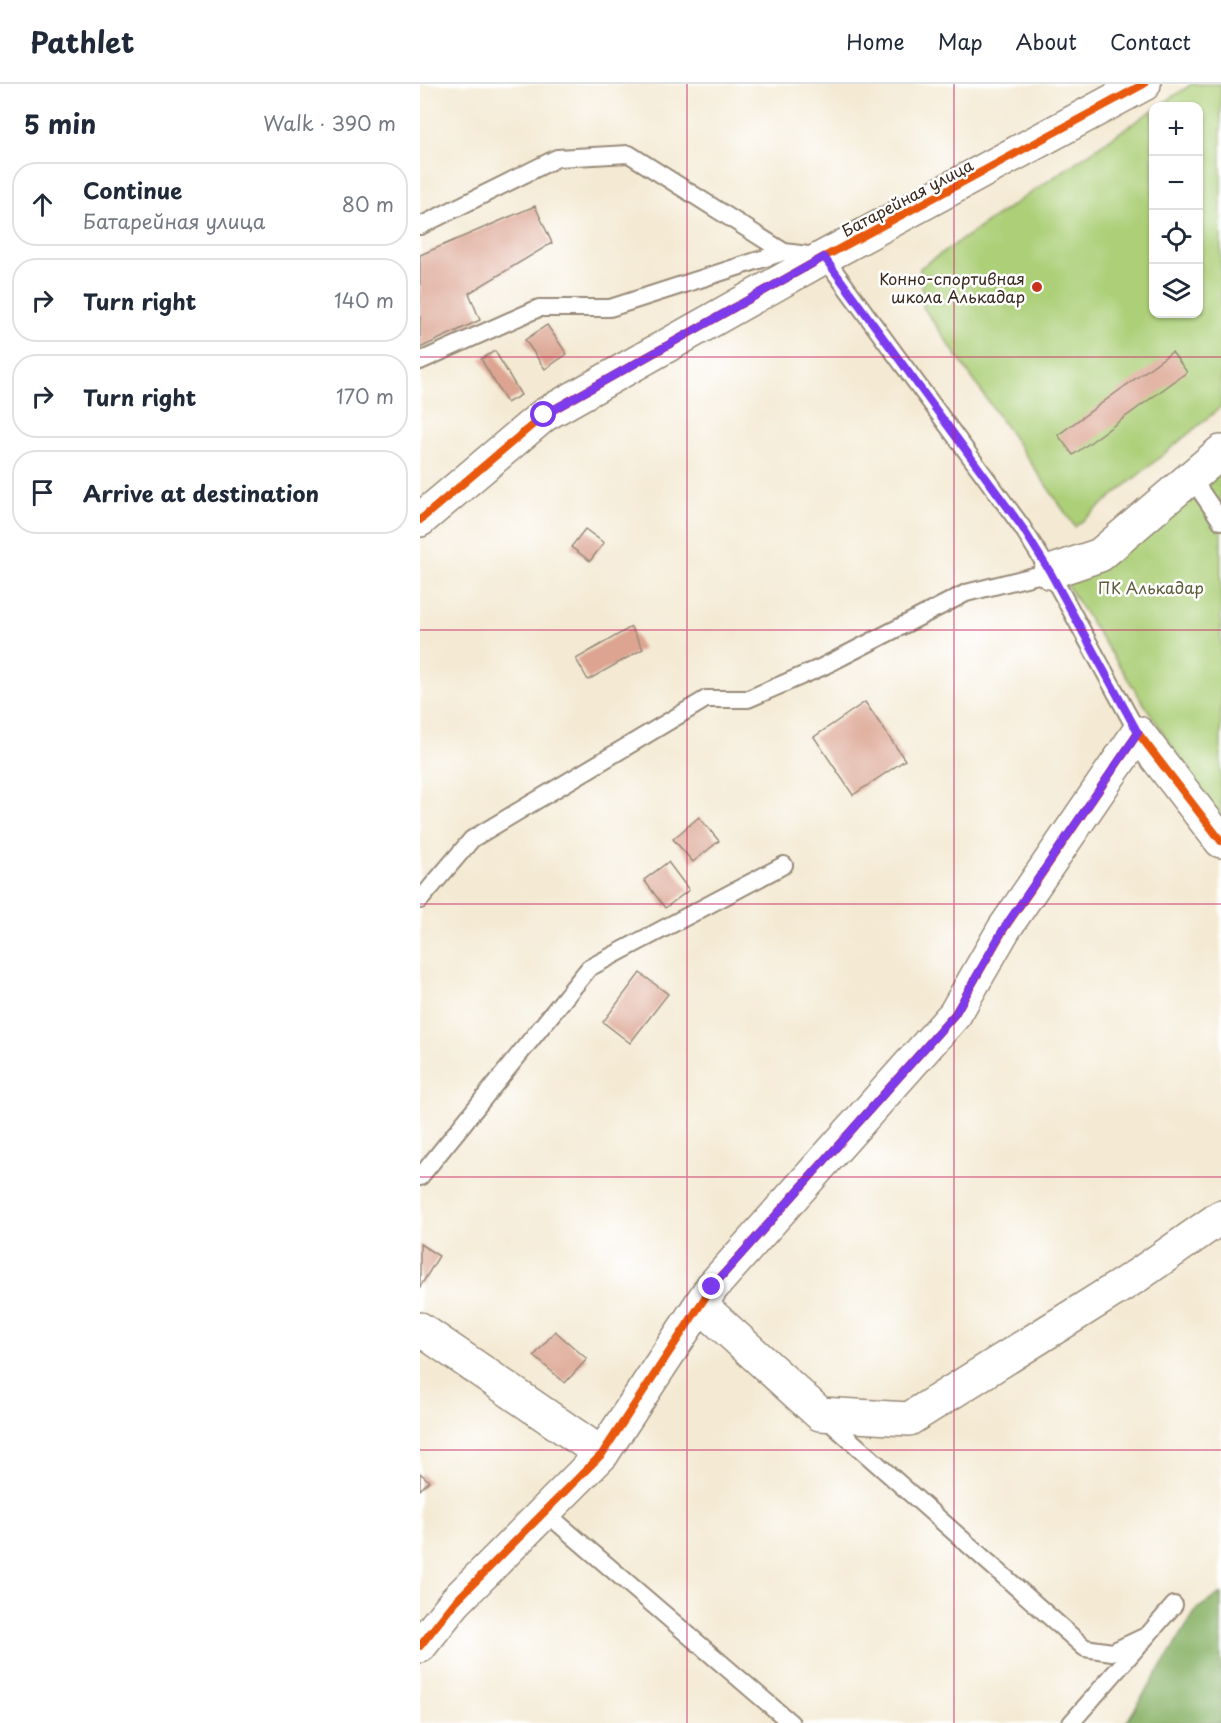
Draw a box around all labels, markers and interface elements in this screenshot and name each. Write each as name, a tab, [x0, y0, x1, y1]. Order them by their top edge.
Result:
text: Pathlet	[30, 20, 134, 63]
text: Home	[846, 25, 905, 57]
text: Map	[938, 25, 983, 57]
text: About	[1016, 25, 1077, 57]
text: Contact	[1110, 25, 1191, 57]
map controls	[1149, 102, 1203, 318]
button: +	[1149, 102, 1203, 156]
text: 5 min	[24, 104, 96, 143]
text: Walk · 390 m	[263, 108, 396, 138]
street label: Батарейная улица	[837, 152, 977, 242]
button: −	[1149, 156, 1203, 210]
text: Continue	[83, 173, 182, 206]
icon: ahead	[26, 188, 59, 221]
text: 80 m	[342, 189, 394, 219]
text: Батарейная улица	[83, 206, 265, 236]
button: locate	[1149, 210, 1203, 264]
button: layers	[1149, 264, 1203, 318]
place label: Конно-спортивная школа Алькадар	[879, 266, 1025, 308]
marker: Конно-спортивная школа Алькадар	[1030, 280, 1044, 294]
icon: right	[26, 284, 59, 317]
text: Turn right	[83, 284, 196, 317]
text: 140 m	[334, 285, 394, 315]
icon: right	[26, 380, 59, 413]
text: Turn right	[83, 380, 196, 413]
text: 170 m	[336, 381, 394, 411]
route start	[530, 401, 556, 427]
icon: arrive	[26, 476, 59, 509]
text: Arrive at destination	[83, 476, 319, 509]
park label: ПК Алькадар	[1098, 575, 1204, 599]
route end	[698, 1273, 724, 1299]

